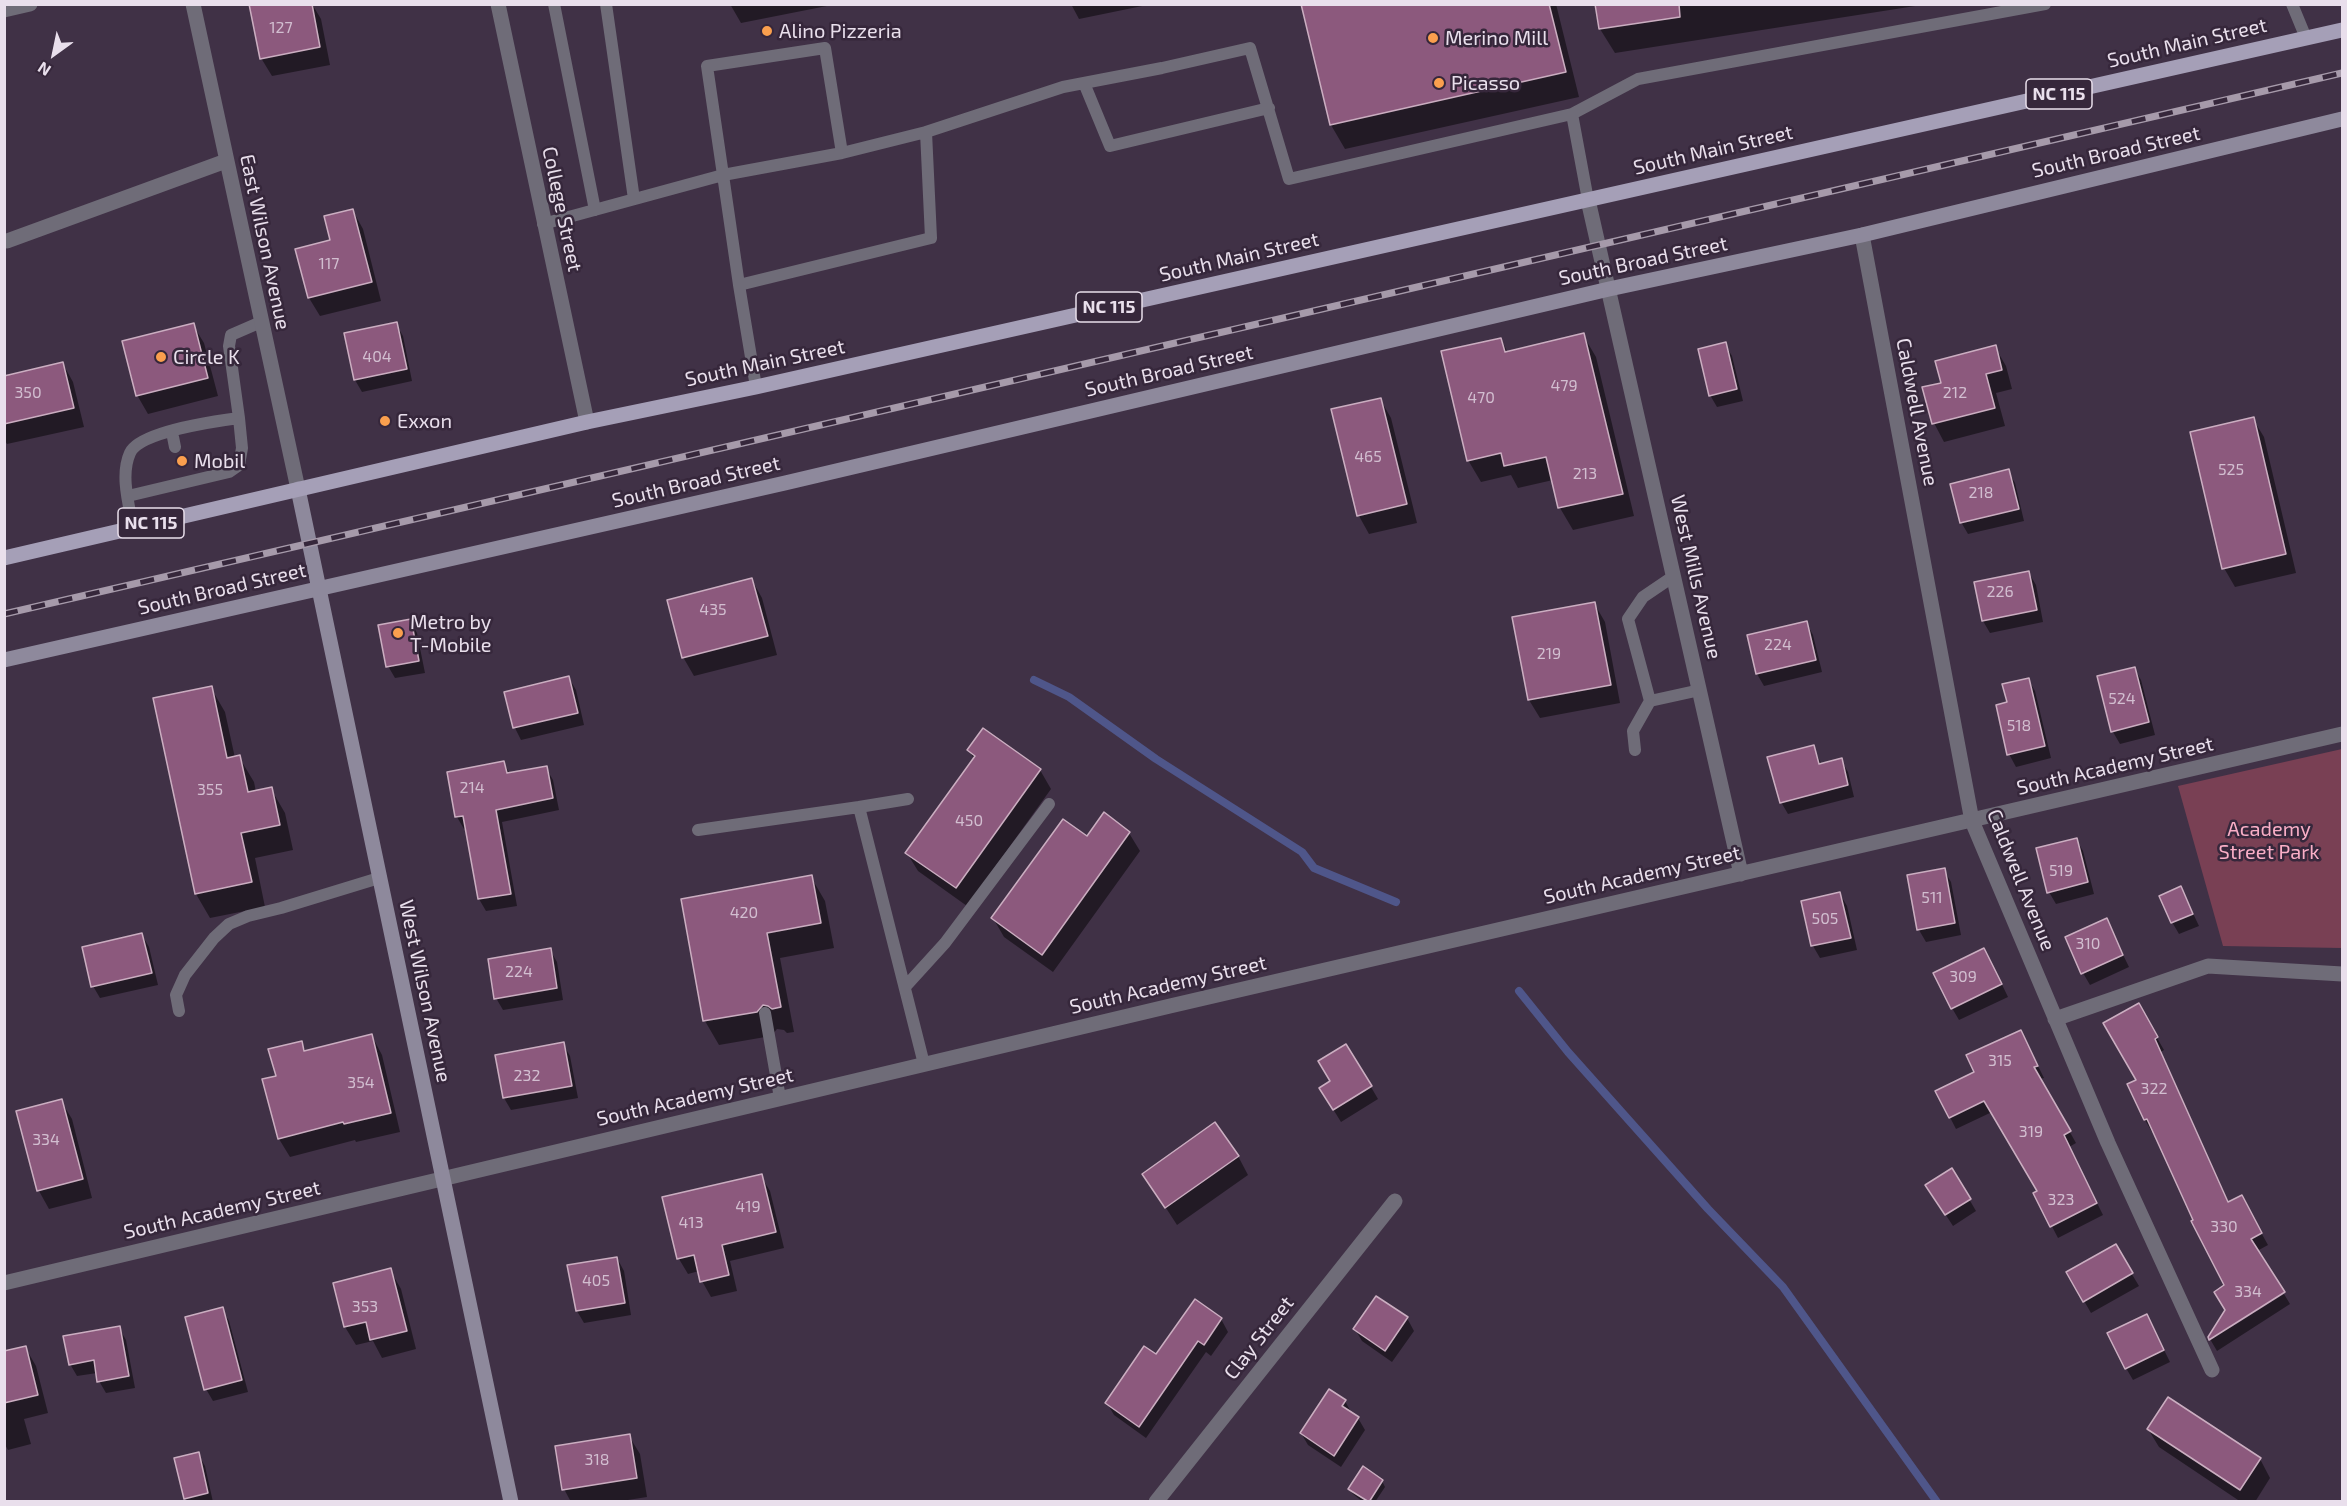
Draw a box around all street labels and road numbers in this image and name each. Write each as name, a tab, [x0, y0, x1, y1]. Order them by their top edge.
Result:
street label: South Main Street	[2105, 13, 2269, 73]
road number: NC 115	[2026, 79, 2092, 109]
street label: South Main Street	[1631, 120, 1795, 180]
street label: South Broad Street	[2030, 121, 2202, 183]
street label: College Street	[537, 144, 587, 274]
street label: East Wilson Avenue	[235, 152, 295, 332]
street label: South Main Street	[1157, 227, 1321, 287]
street label: South Broad Street	[1557, 231, 1729, 291]
road number: NC 115	[1076, 292, 1142, 322]
street label: South Main Street	[683, 334, 847, 392]
street label: Caldwell Avenue	[1891, 336, 1943, 488]
street label: South Broad Street	[1083, 340, 1255, 402]
street label: South Broad Street	[610, 451, 782, 513]
street label: West Mills Avenue	[1665, 493, 1727, 661]
road number: NC 115	[118, 508, 184, 538]
street label: South Broad Street	[136, 558, 308, 620]
street label: South Academy Street	[2014, 732, 2216, 800]
street label: Caldwell Avenue	[1982, 806, 2060, 954]
street label: South Academy Street	[1541, 841, 1743, 909]
street label: West Wilson Avenue	[394, 898, 456, 1084]
street label: South Academy Street	[1067, 951, 1269, 1019]
street label: South Academy Street	[594, 1063, 796, 1131]
street label: South Academy Street	[121, 1176, 323, 1244]
street label: Clay Street	[1219, 1292, 1299, 1384]

